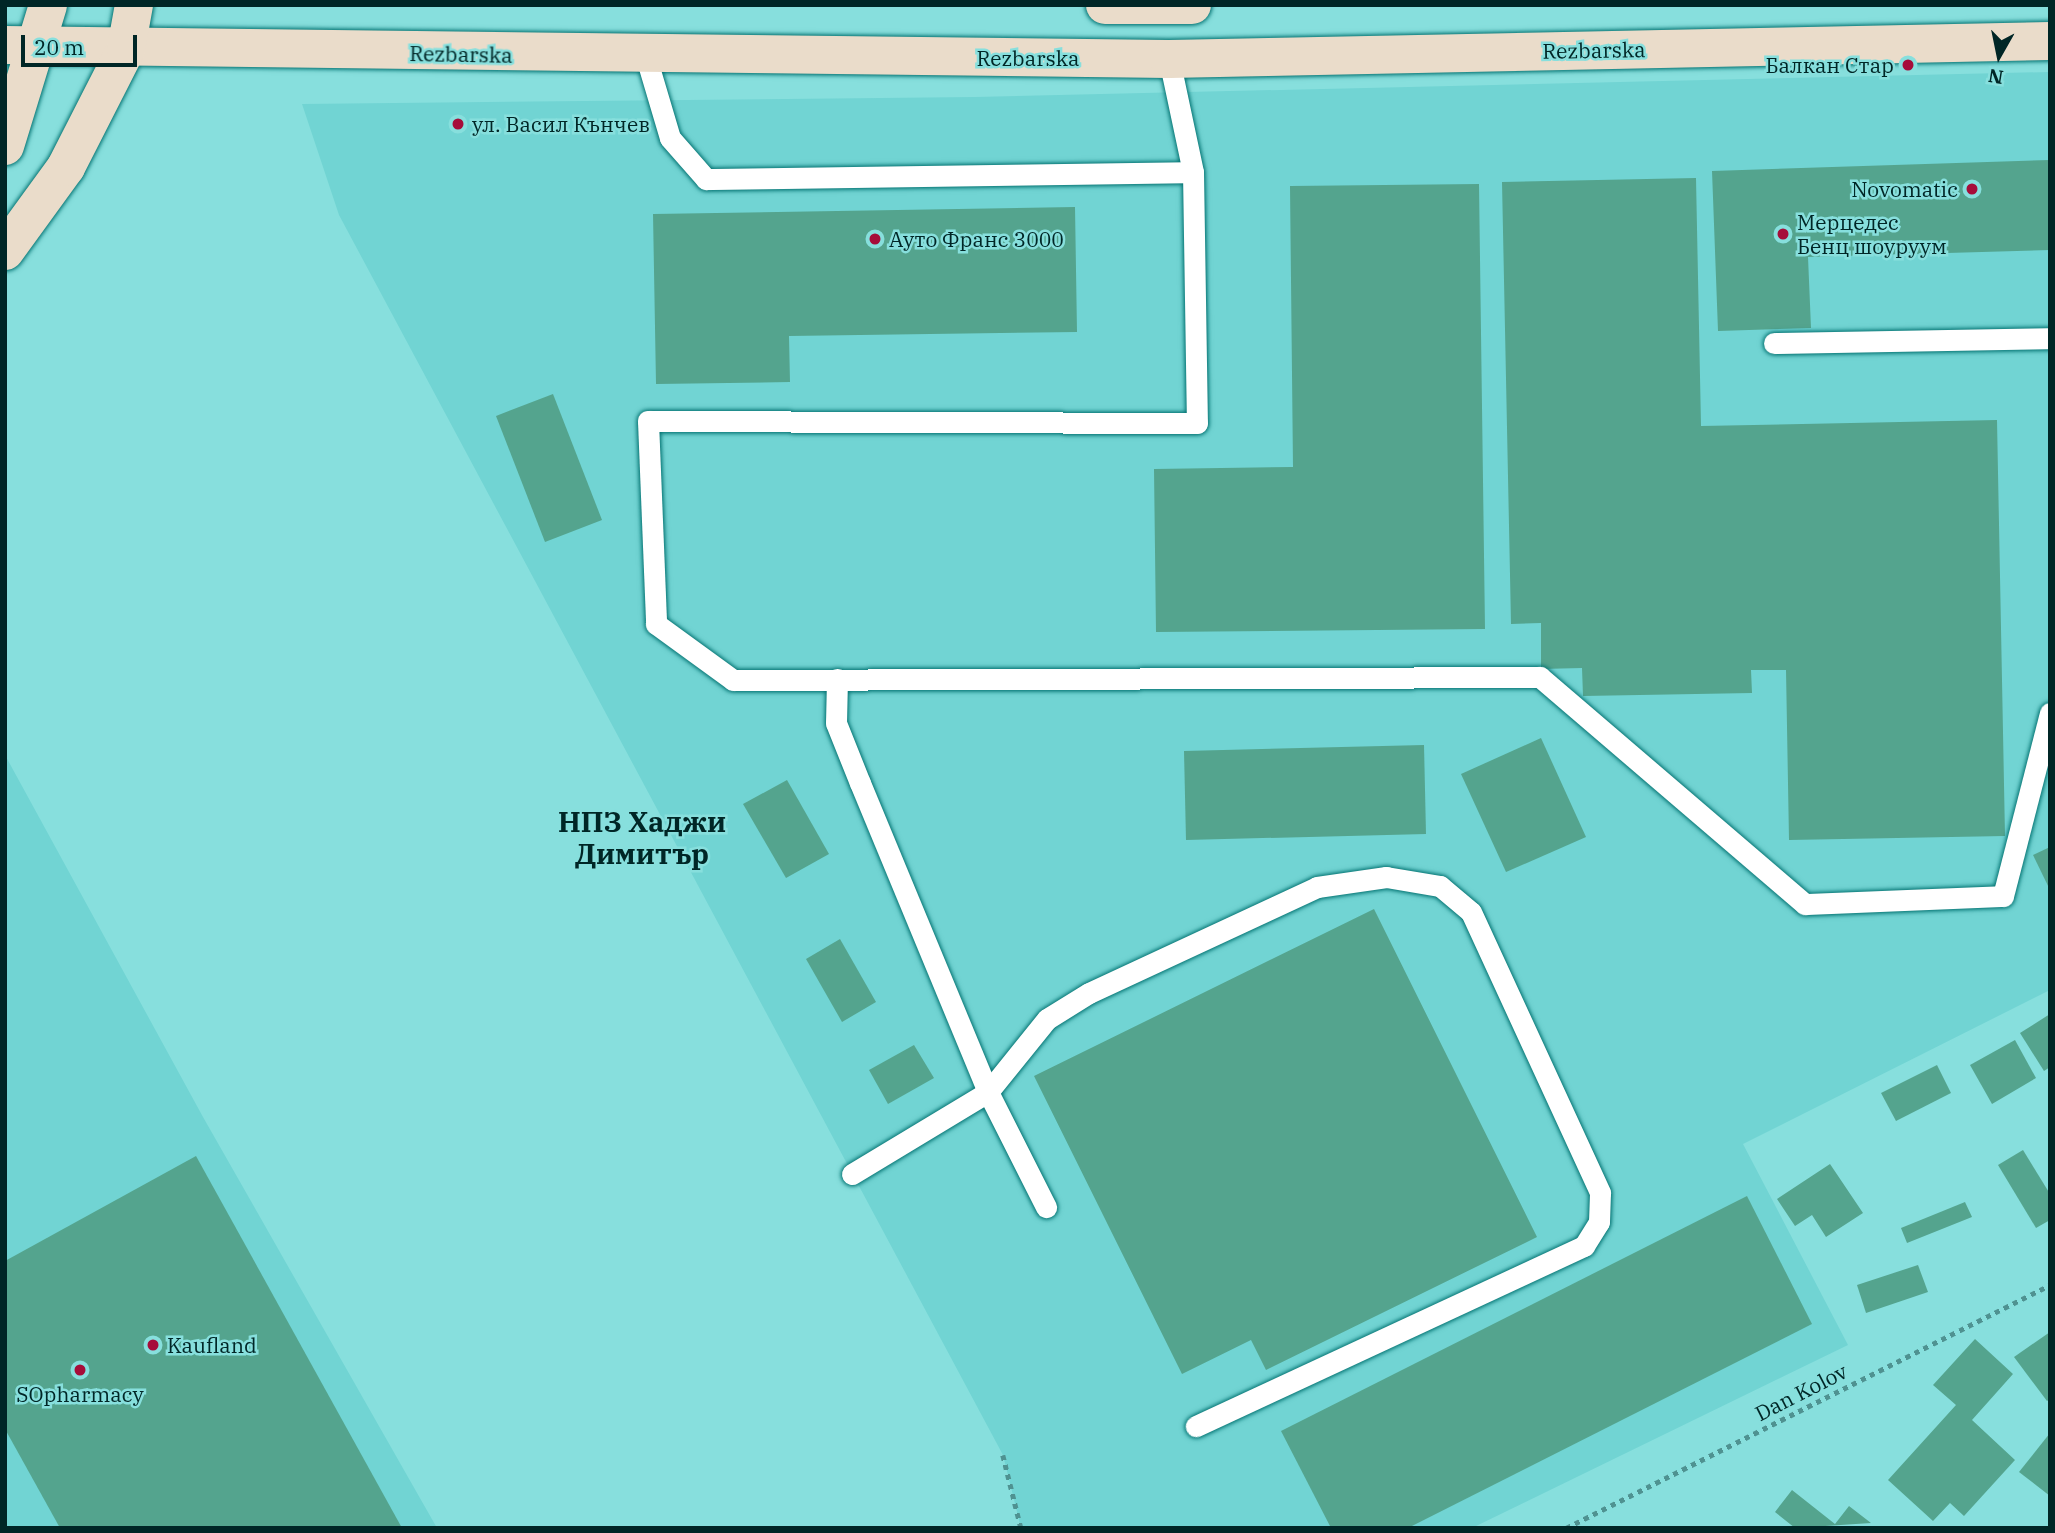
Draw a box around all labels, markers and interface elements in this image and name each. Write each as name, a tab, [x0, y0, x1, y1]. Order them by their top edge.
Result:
scale bar	[24, 21, 140, 65]
north arrow	[1964, 21, 2034, 91]
text: 20 m	[34, 33, 84, 61]
street label: Rezbarska	[1542, 37, 1646, 63]
street label: Rezbarska	[409, 41, 513, 67]
street label: Rezbarska	[976, 45, 1080, 71]
place label: Балкан Стар	[1765, 52, 1894, 78]
marker: Балкан Стар	[1900, 57, 1916, 73]
text: N	[1986, 64, 2005, 90]
place label: ул. Васил Кънчев	[472, 111, 650, 137]
marker: ул. Васил Кънчев	[450, 116, 466, 132]
place label: Novomatic	[1851, 176, 1958, 202]
marker: Novomatic	[1964, 181, 1980, 197]
place label: Мерцедес Бенц шоуруум	[1797, 209, 1947, 259]
place label: Ауто Франс 3000	[889, 226, 1064, 252]
marker: Мерцедес Бенц шоуруум	[1775, 226, 1791, 242]
marker: Ауто Франс 3000	[867, 231, 883, 247]
district label: НПЗ Хаджи Димитър	[558, 805, 726, 871]
place label: Kaufland	[167, 1332, 257, 1358]
marker: Kaufland	[145, 1337, 161, 1353]
street label: Dan Kolov	[1751, 1358, 1851, 1426]
marker: SOpharmacy	[72, 1362, 88, 1378]
place label: SOpharmacy	[16, 1381, 144, 1407]

